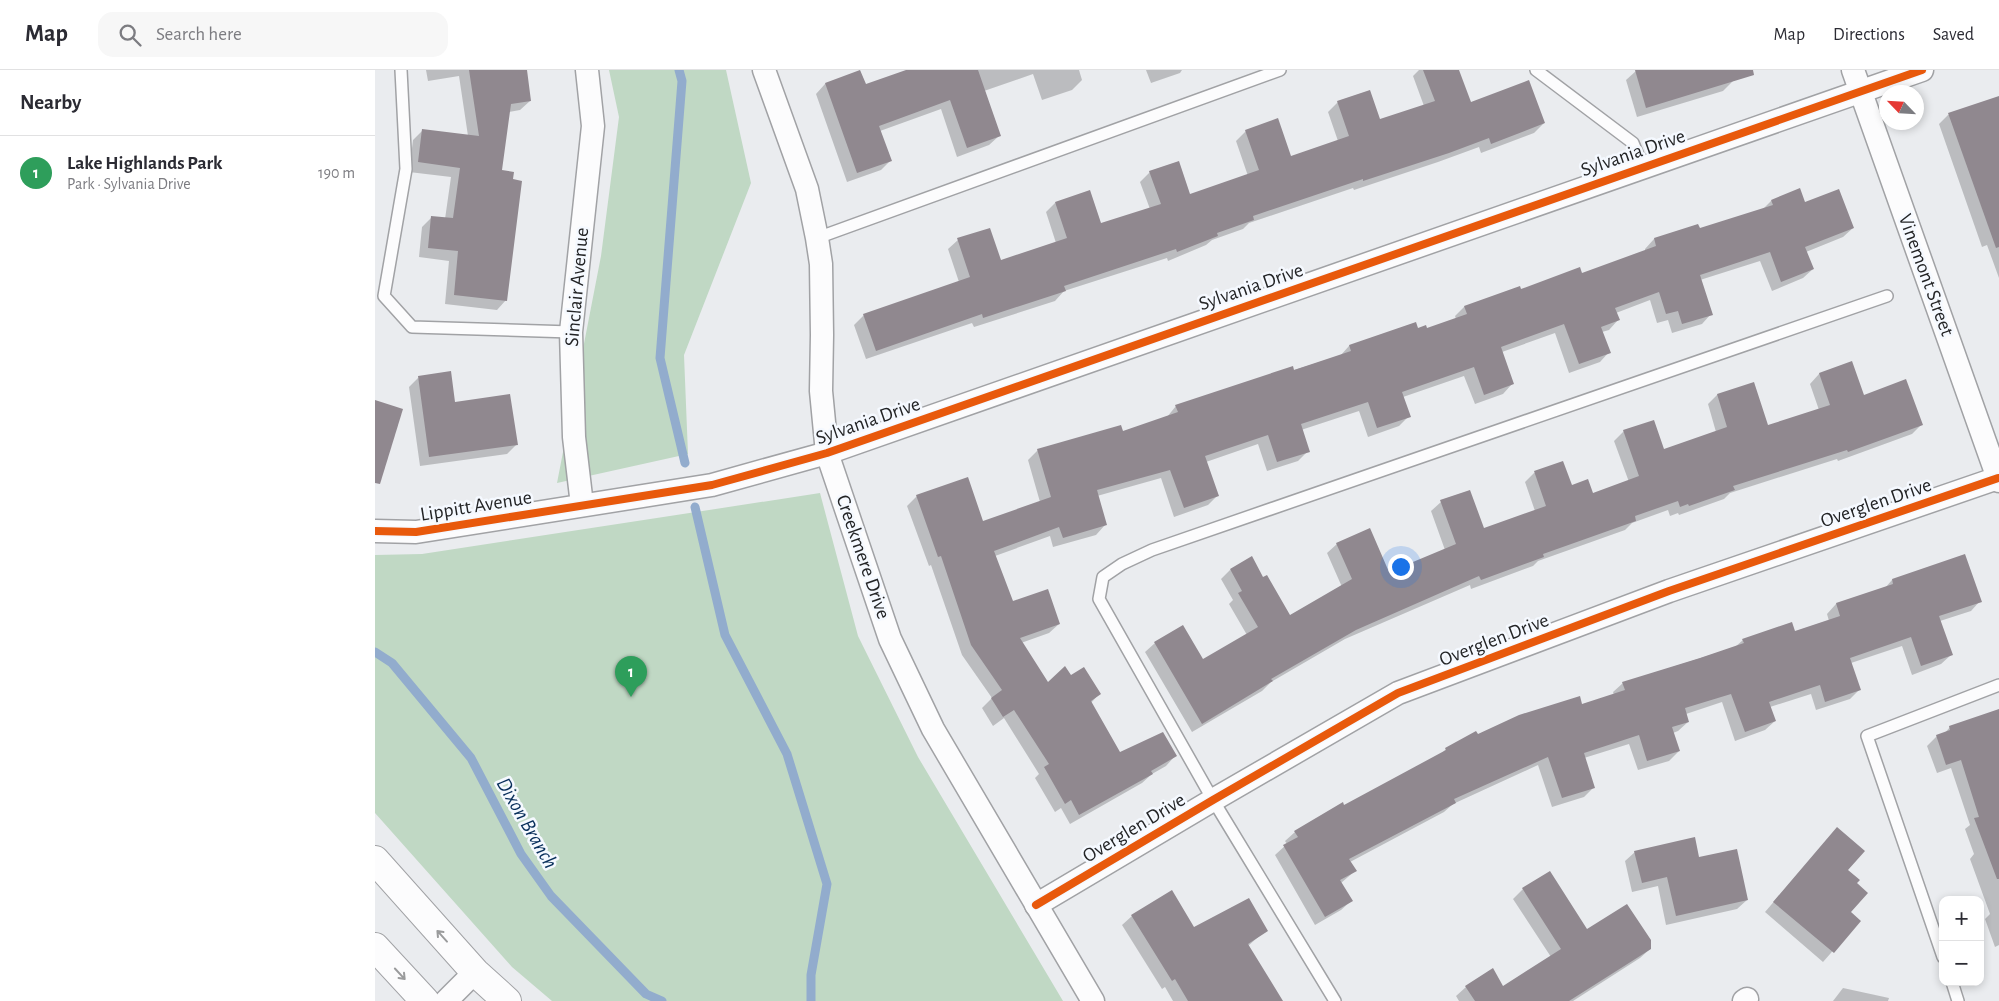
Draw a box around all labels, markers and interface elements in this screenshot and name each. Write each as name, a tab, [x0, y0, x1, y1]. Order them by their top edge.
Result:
search box	[98, 12, 448, 57]
icon: search	[116, 21, 144, 49]
text: Map	[25, 22, 68, 46]
text: Search here	[156, 25, 242, 44]
text: Map	[1774, 26, 1805, 44]
text: Directions	[1833, 26, 1905, 44]
text: Saved	[1933, 26, 1974, 44]
north arrow	[1879, 85, 1924, 130]
text: Nearby	[20, 92, 81, 113]
street label: Sylvania Drive	[1578, 126, 1688, 180]
text: Lake Highlands Park	[67, 154, 222, 173]
text: 1	[33, 165, 39, 181]
text: 190 m	[318, 165, 355, 181]
text: Park · Sylvania Drive	[67, 176, 191, 192]
street label: Vinemont Street	[1895, 211, 1958, 339]
street label: Sinclair Avenue	[562, 227, 592, 347]
street label: Sylvania Drive	[1196, 260, 1306, 314]
street label: Sylvania Drive	[813, 394, 923, 448]
street label: Overglen Drive	[1818, 475, 1934, 531]
street label: Lippitt Avenue	[419, 487, 533, 525]
street label: Creekmere Drive	[832, 492, 894, 622]
your location	[1388, 554, 1414, 580]
street label: Overglen Drive	[1436, 610, 1552, 670]
pin: 1	[615, 656, 647, 697]
water label: Dixon Branch	[493, 774, 561, 872]
street label: Overglen Drive	[1079, 790, 1189, 866]
map controls	[1939, 896, 1984, 986]
button: +	[1939, 896, 1984, 941]
one-way arrow	[436, 929, 448, 942]
button: −	[1939, 941, 1984, 986]
one-way arrow	[394, 968, 406, 981]

